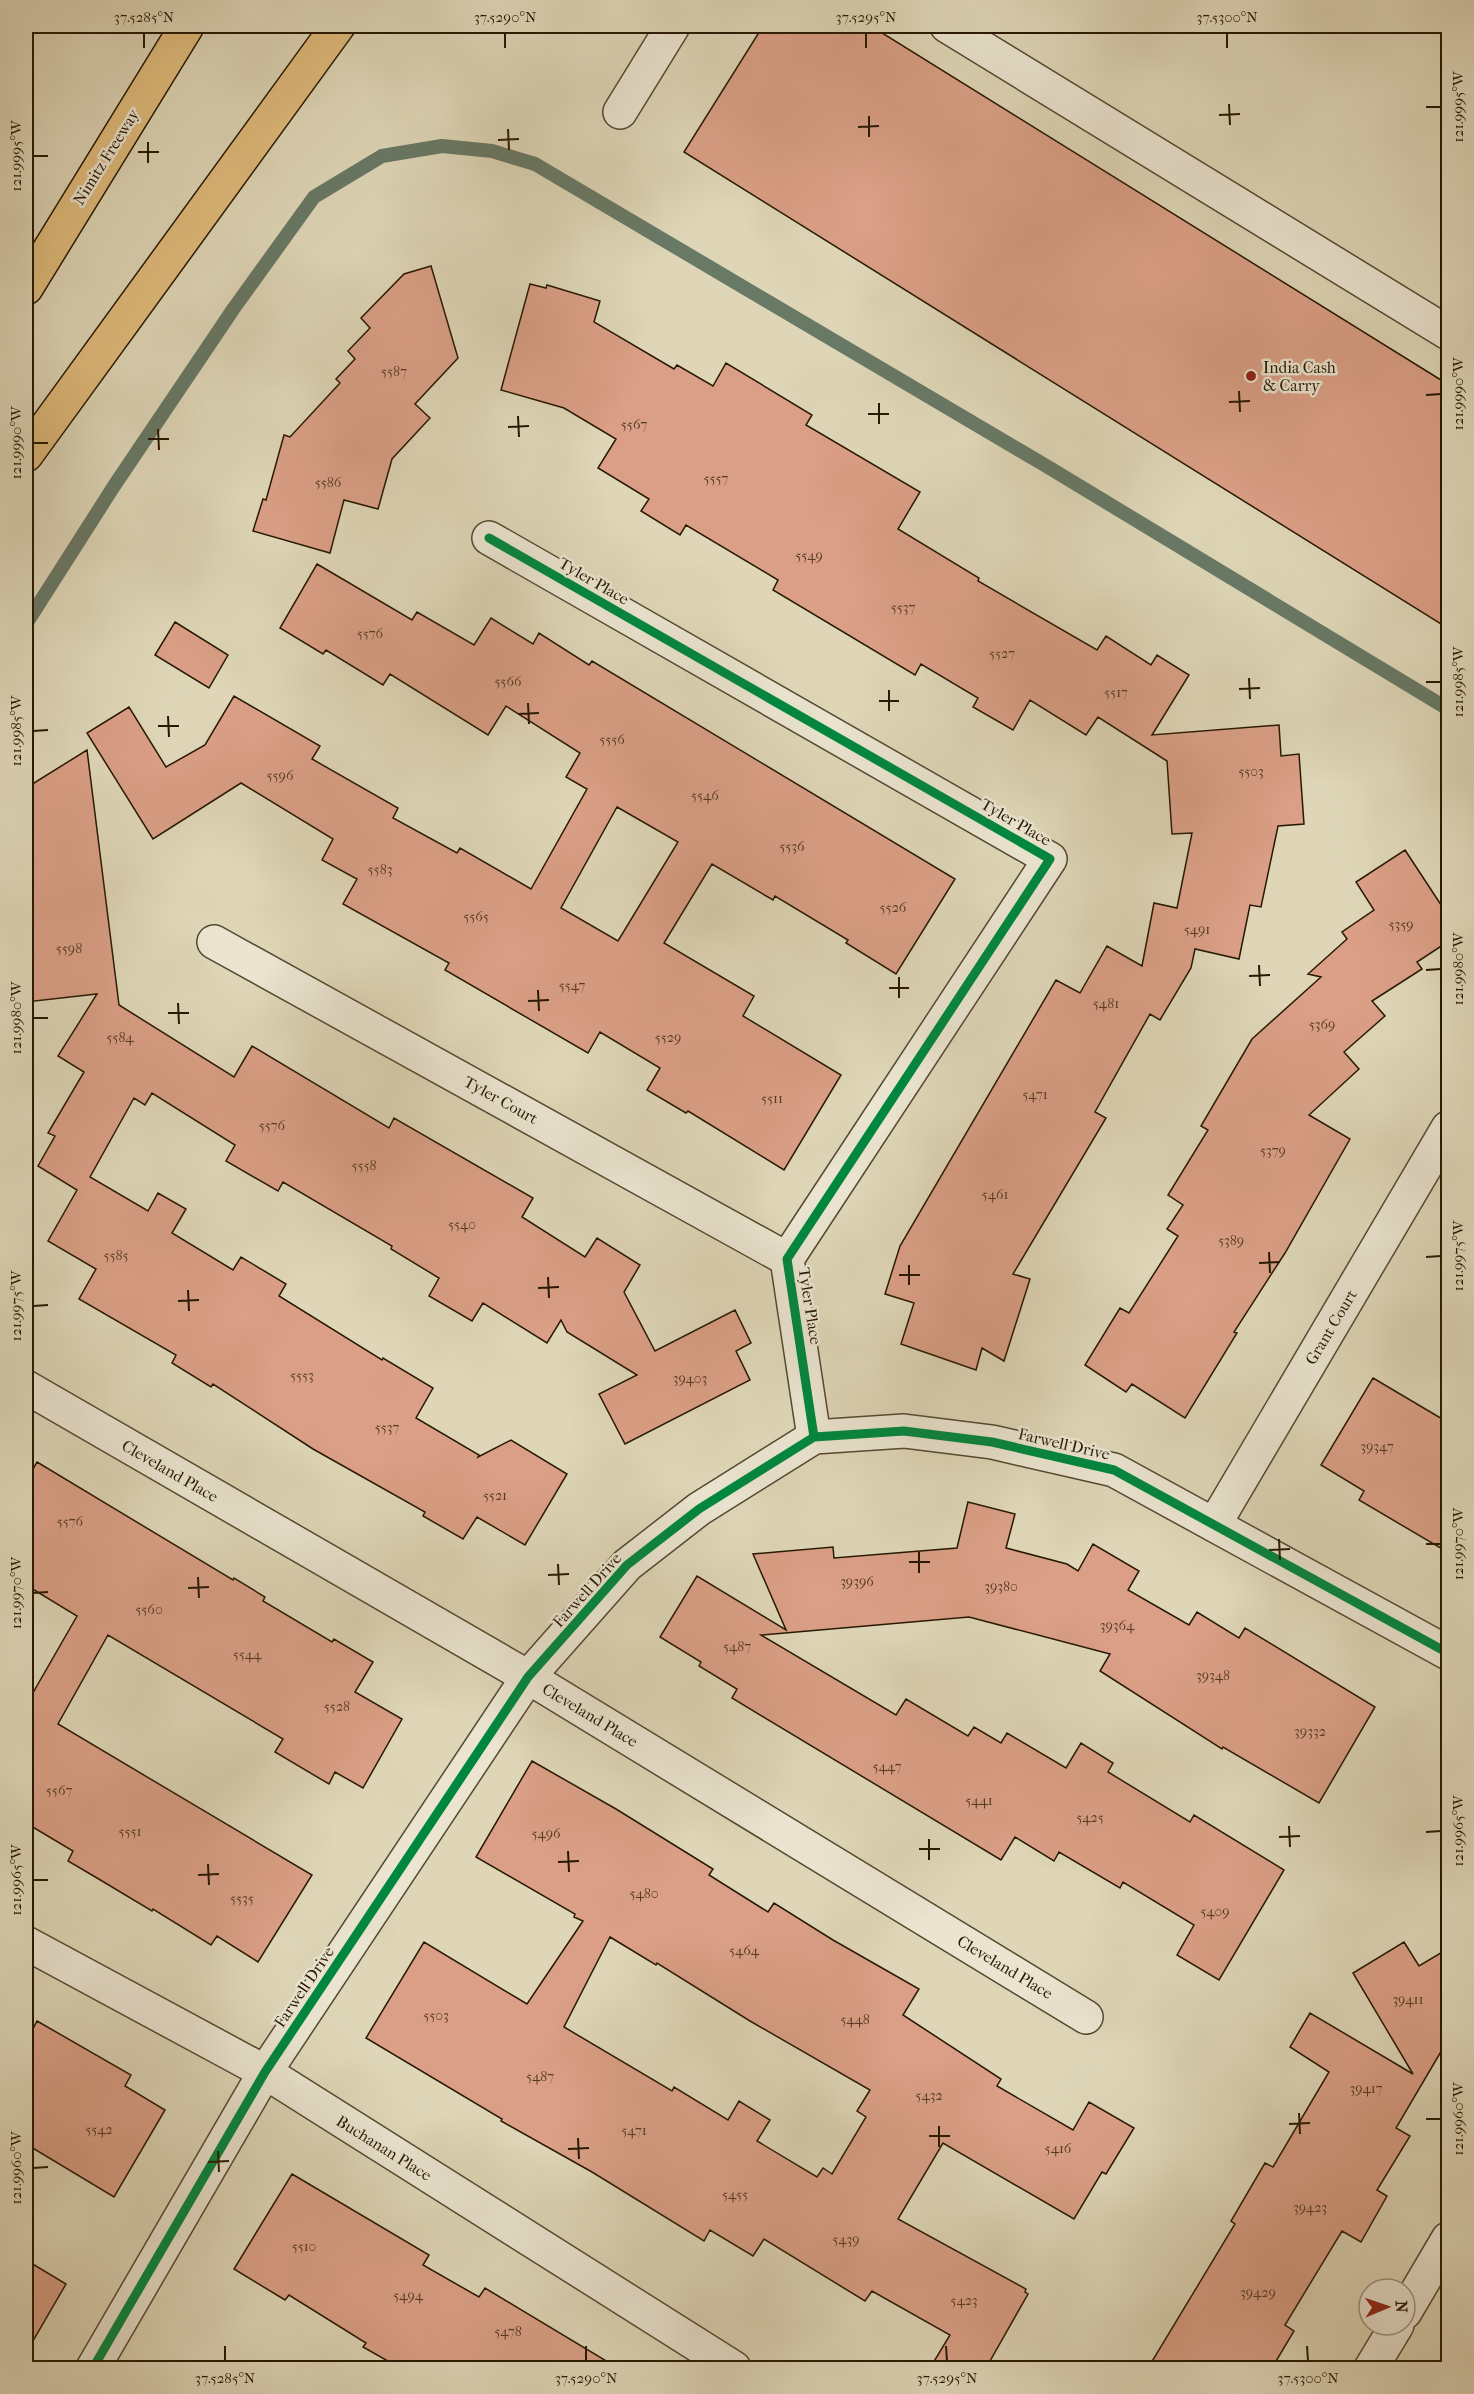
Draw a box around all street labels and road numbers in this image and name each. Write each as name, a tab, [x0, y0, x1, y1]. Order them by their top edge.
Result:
street label: Nimitz Freeway	[69, 105, 143, 208]
street label: Tyler Place	[556, 553, 633, 609]
street label: Tyler Place	[978, 794, 1055, 850]
street label: Tyler Court	[461, 1072, 542, 1128]
street label: Tyler Place	[795, 1266, 825, 1346]
street label: Grant Court	[1301, 1286, 1361, 1368]
street label: Farwell Drive	[1016, 1424, 1112, 1464]
street label: Cleveland Place	[118, 1436, 222, 1506]
street label: Farwell Drive	[549, 1549, 625, 1631]
street label: Cleveland Place	[539, 1679, 641, 1751]
street label: Cleveland Place	[954, 1931, 1056, 2003]
street label: Farwell Drive	[270, 1943, 338, 2031]
street label: Buchanan Place	[333, 2111, 435, 2185]

